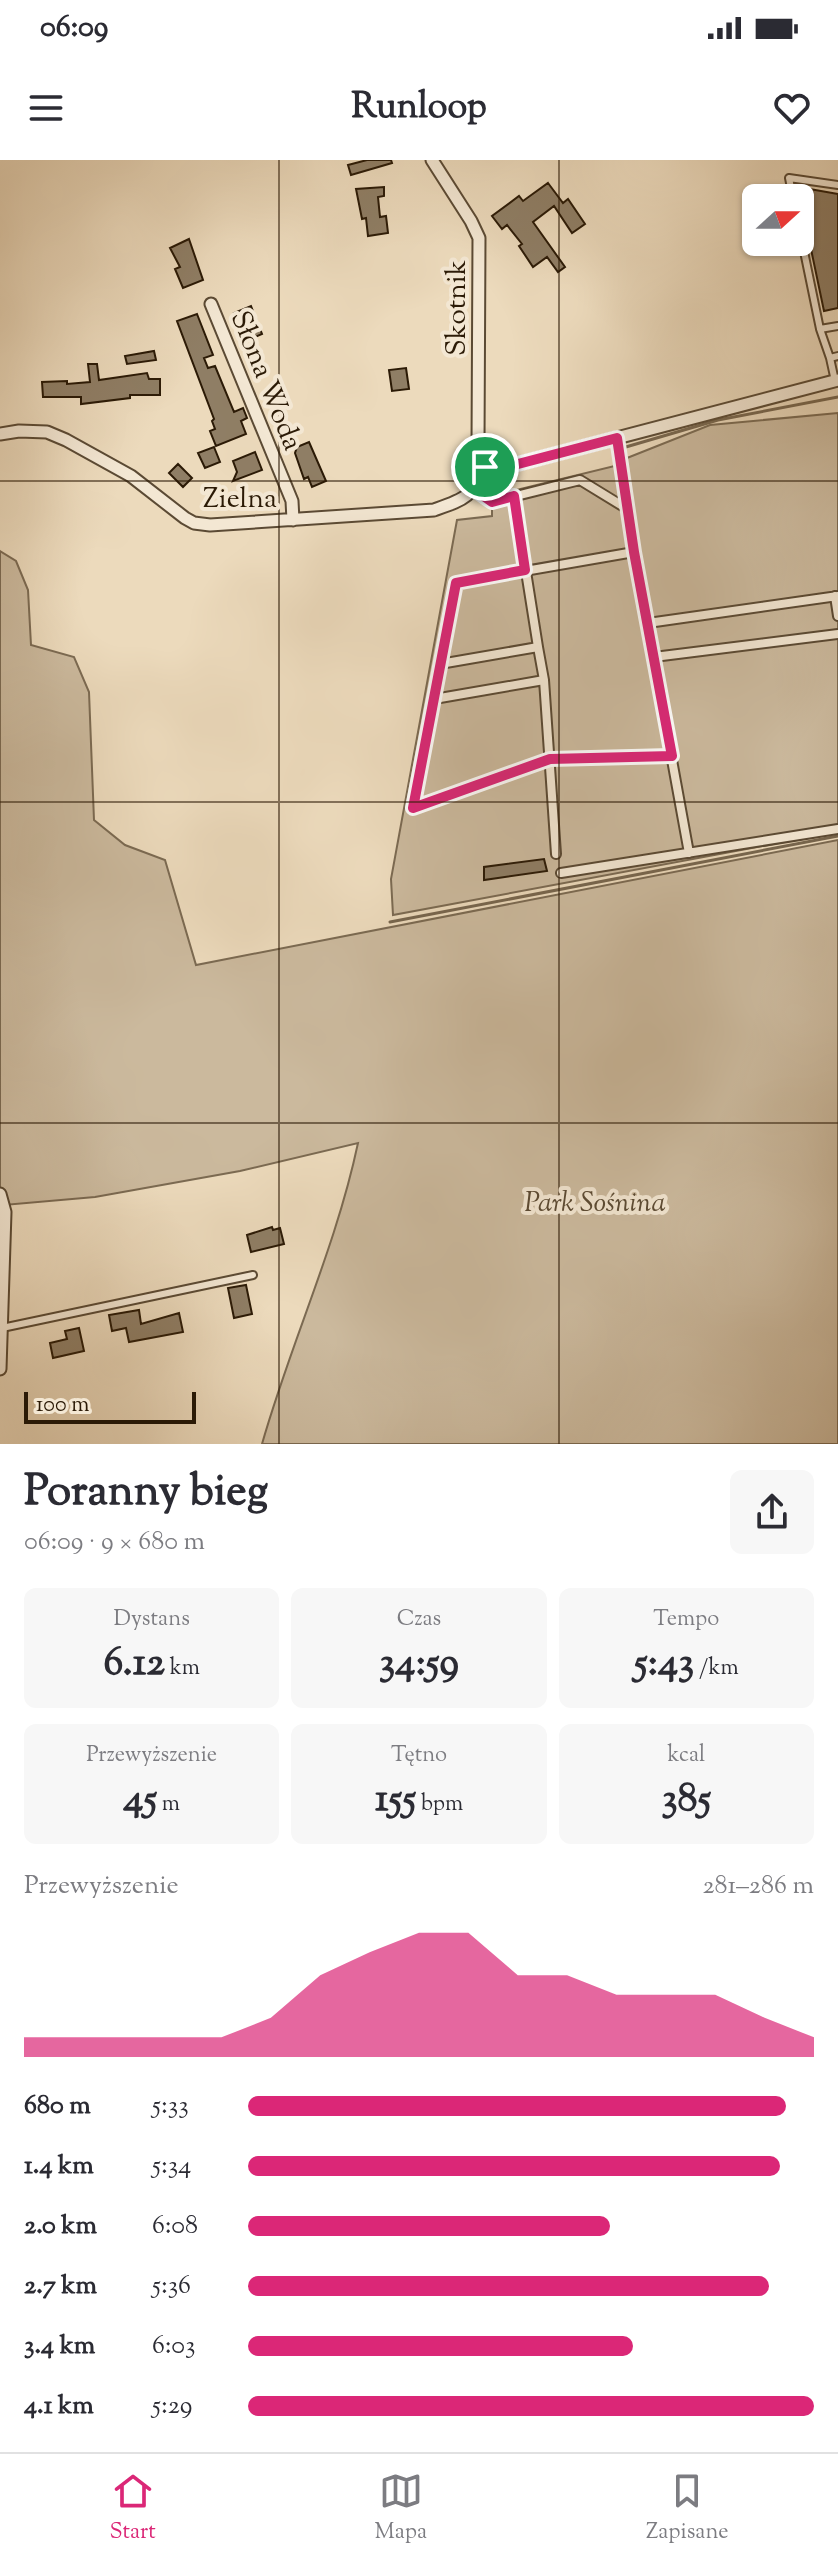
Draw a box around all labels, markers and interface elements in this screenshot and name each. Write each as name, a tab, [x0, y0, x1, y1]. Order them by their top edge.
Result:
text: 06:09	[40, 7, 108, 50]
text: Runloop	[351, 82, 487, 134]
icon: menu	[24, 86, 68, 130]
icon: heart	[770, 86, 814, 130]
north arrow	[742, 184, 814, 256]
map controls	[742, 184, 814, 256]
street label: Skotnik	[438, 260, 478, 356]
street label: Słona Woda	[219, 305, 311, 457]
pin	[451, 433, 519, 501]
icon: arrive	[463, 445, 507, 489]
street label: Zielna	[203, 480, 277, 520]
park label: Park Sośnina	[524, 1184, 666, 1224]
scale bar	[24, 1388, 196, 1424]
text: 100 m	[36, 1390, 89, 1422]
text: Poranny bieg	[24, 1462, 268, 1525]
button: share	[730, 1470, 814, 1554]
text: 06:09 · 9 × 680 m	[24, 1524, 205, 1561]
text: Dystans	[113, 1604, 190, 1636]
text: Czas	[397, 1604, 441, 1636]
text: Tempo	[653, 1604, 719, 1636]
text: 6.12	[103, 1636, 165, 1693]
text: 34:59	[379, 1636, 459, 1693]
text: 5:43	[634, 1636, 694, 1693]
text: km	[165, 1653, 200, 1685]
text: /km	[694, 1653, 739, 1685]
text: Przewyższenie	[86, 1740, 217, 1772]
text: Tętno	[391, 1740, 447, 1772]
text: kcal	[667, 1740, 705, 1772]
text: 45	[123, 1772, 157, 1829]
text: 155	[375, 1772, 416, 1829]
text: 385	[661, 1772, 711, 1829]
text: m	[157, 1789, 180, 1821]
text: bpm	[416, 1789, 463, 1821]
text: Przewyższenie	[24, 1868, 179, 1905]
text: 281–286 m	[702, 1868, 814, 1905]
text: 680 m	[24, 2088, 91, 2125]
text: 5:33	[152, 2088, 189, 2125]
text: 1.4 km	[24, 2148, 94, 2185]
text: 5:34	[152, 2148, 191, 2185]
text: 2.0 km	[24, 2208, 97, 2245]
text: 6:08	[152, 2208, 198, 2245]
text: 2.7 km	[24, 2268, 97, 2305]
text: 5:36	[152, 2268, 191, 2305]
text: 3.4 km	[24, 2328, 95, 2365]
text: 6:03	[152, 2328, 195, 2365]
text: 4.1 km	[24, 2388, 94, 2425]
text: 5:29	[152, 2388, 192, 2425]
tab: Start	[109, 2469, 156, 2549]
tab: Mapa	[375, 2469, 427, 2549]
tab: Zapisane	[646, 2469, 729, 2549]

